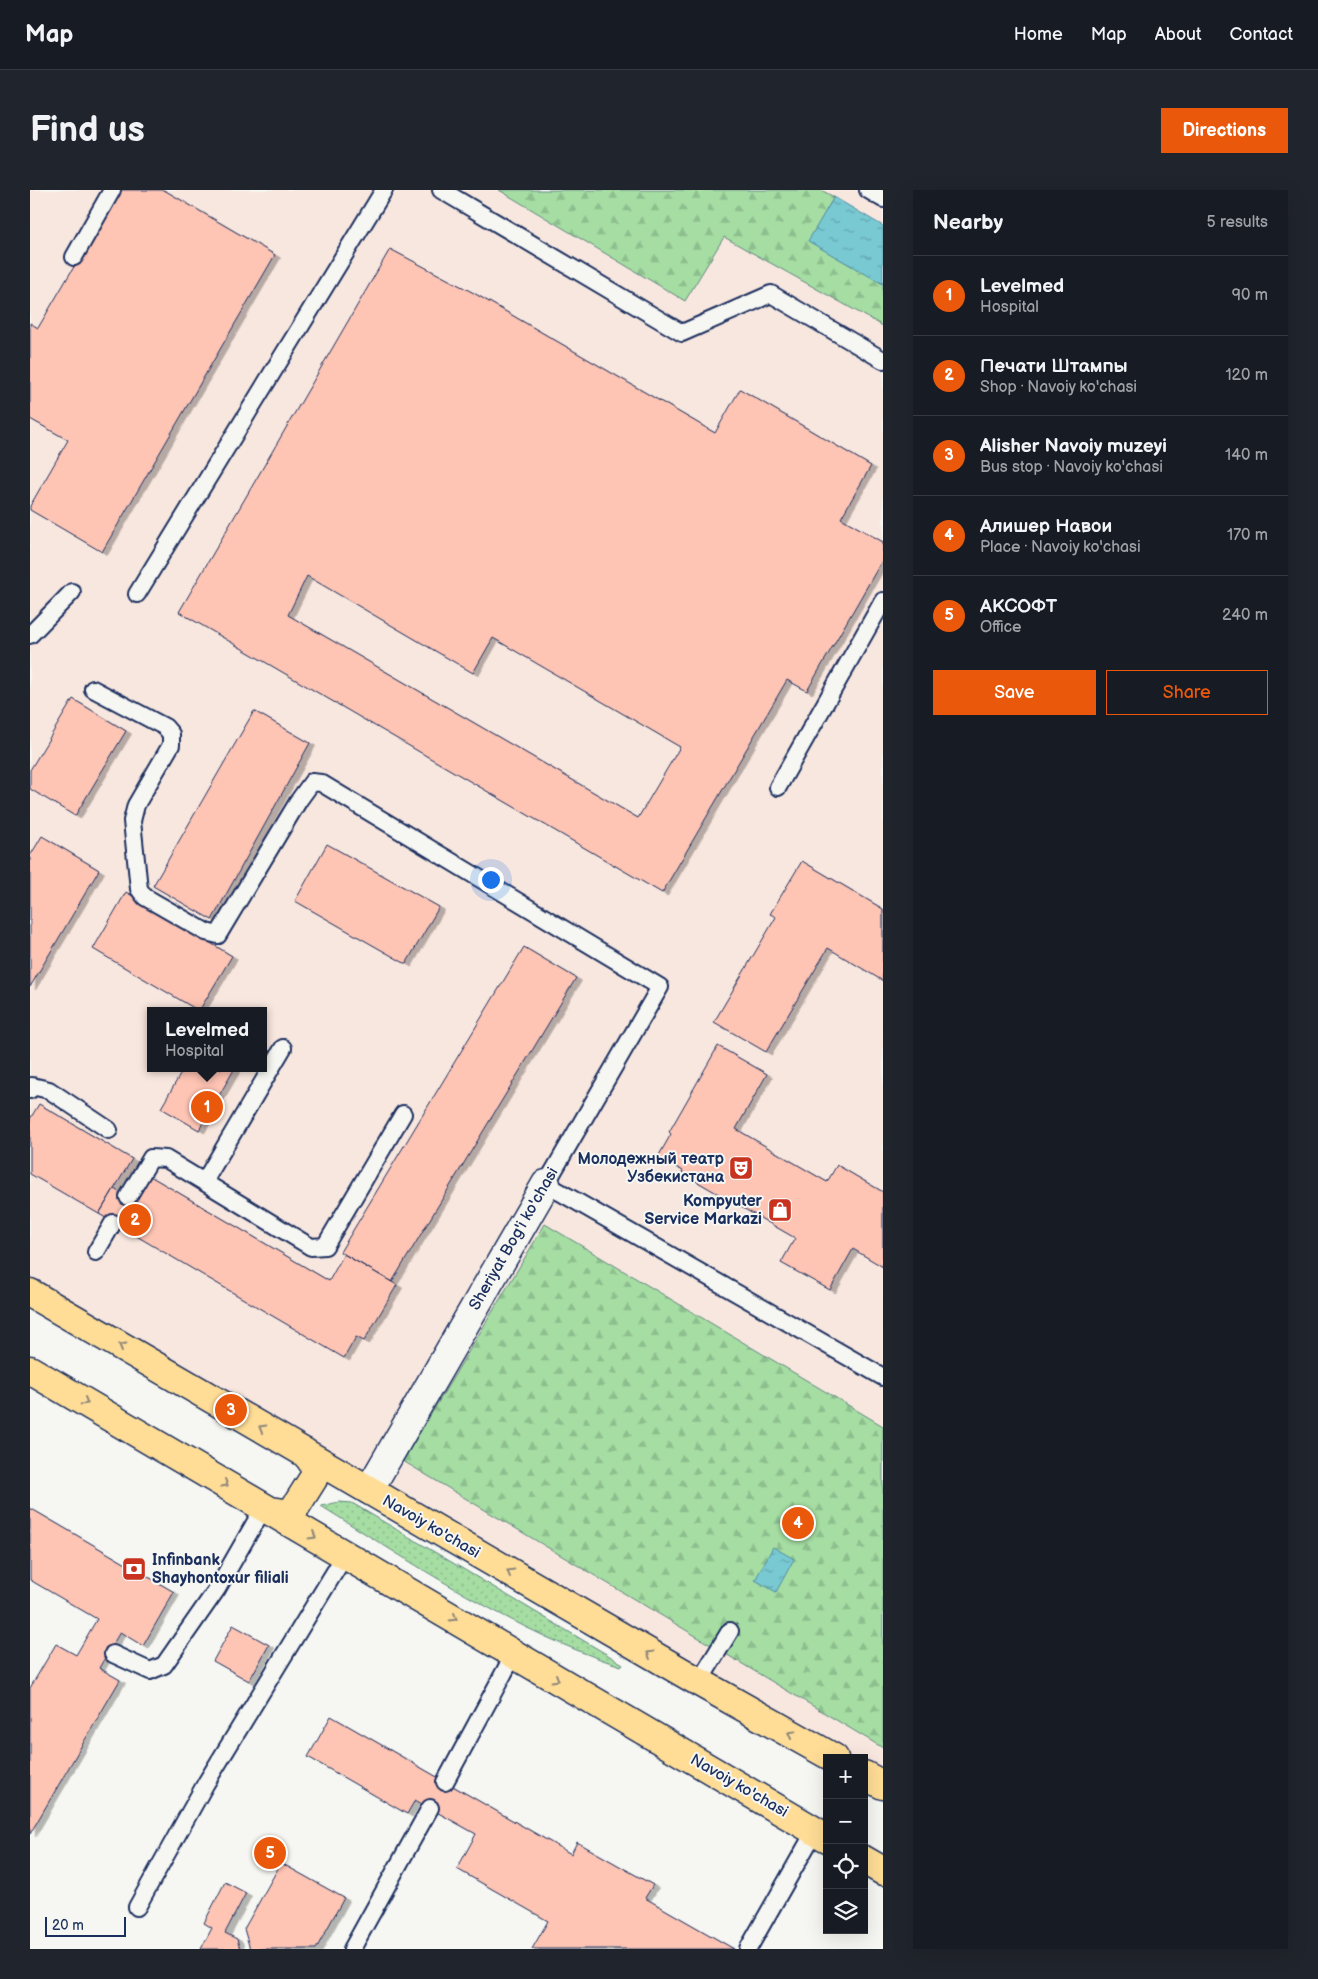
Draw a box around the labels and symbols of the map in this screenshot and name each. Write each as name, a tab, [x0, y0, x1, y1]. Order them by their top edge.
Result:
your location	[478, 867, 504, 893]
pin: 1	[191, 1088, 223, 1126]
place label: Молодежный театр Узбекистана	[577, 1150, 725, 1187]
theatre icon: Молодежный театр Узбекистана	[728, 1155, 754, 1181]
street label: Sheriyat Bog'i ko'chasi	[465, 1164, 563, 1314]
place label: Kompyuter Service Markazi	[645, 1192, 763, 1229]
shop icon: Kompyuter Service Markazi	[767, 1197, 793, 1223]
pin: 2	[119, 1201, 151, 1239]
one-way arrow	[118, 1343, 127, 1353]
pin: 3	[215, 1391, 247, 1429]
one-way arrow	[80, 1395, 89, 1405]
one-way arrow	[258, 1424, 267, 1434]
one-way arrow	[220, 1478, 229, 1488]
street label: Navoiy ko'chasi	[379, 1491, 483, 1563]
pin: 4	[782, 1504, 814, 1542]
one-way arrow	[308, 1530, 317, 1540]
place label: Infinbank Shayhontoxur filiali	[152, 1551, 289, 1588]
bank icon: Infinbank Shayhontoxur filiali	[121, 1556, 147, 1582]
one-way arrow	[506, 1569, 515, 1579]
one-way arrow	[448, 1612, 457, 1622]
one-way arrow	[647, 1650, 656, 1660]
one-way arrow	[550, 1672, 559, 1682]
one-way arrow	[788, 1730, 797, 1740]
street label: Navoiy ko'chasi	[687, 1750, 791, 1822]
pin: 5	[254, 1834, 286, 1872]
scale bar	[45, 1914, 126, 1937]

